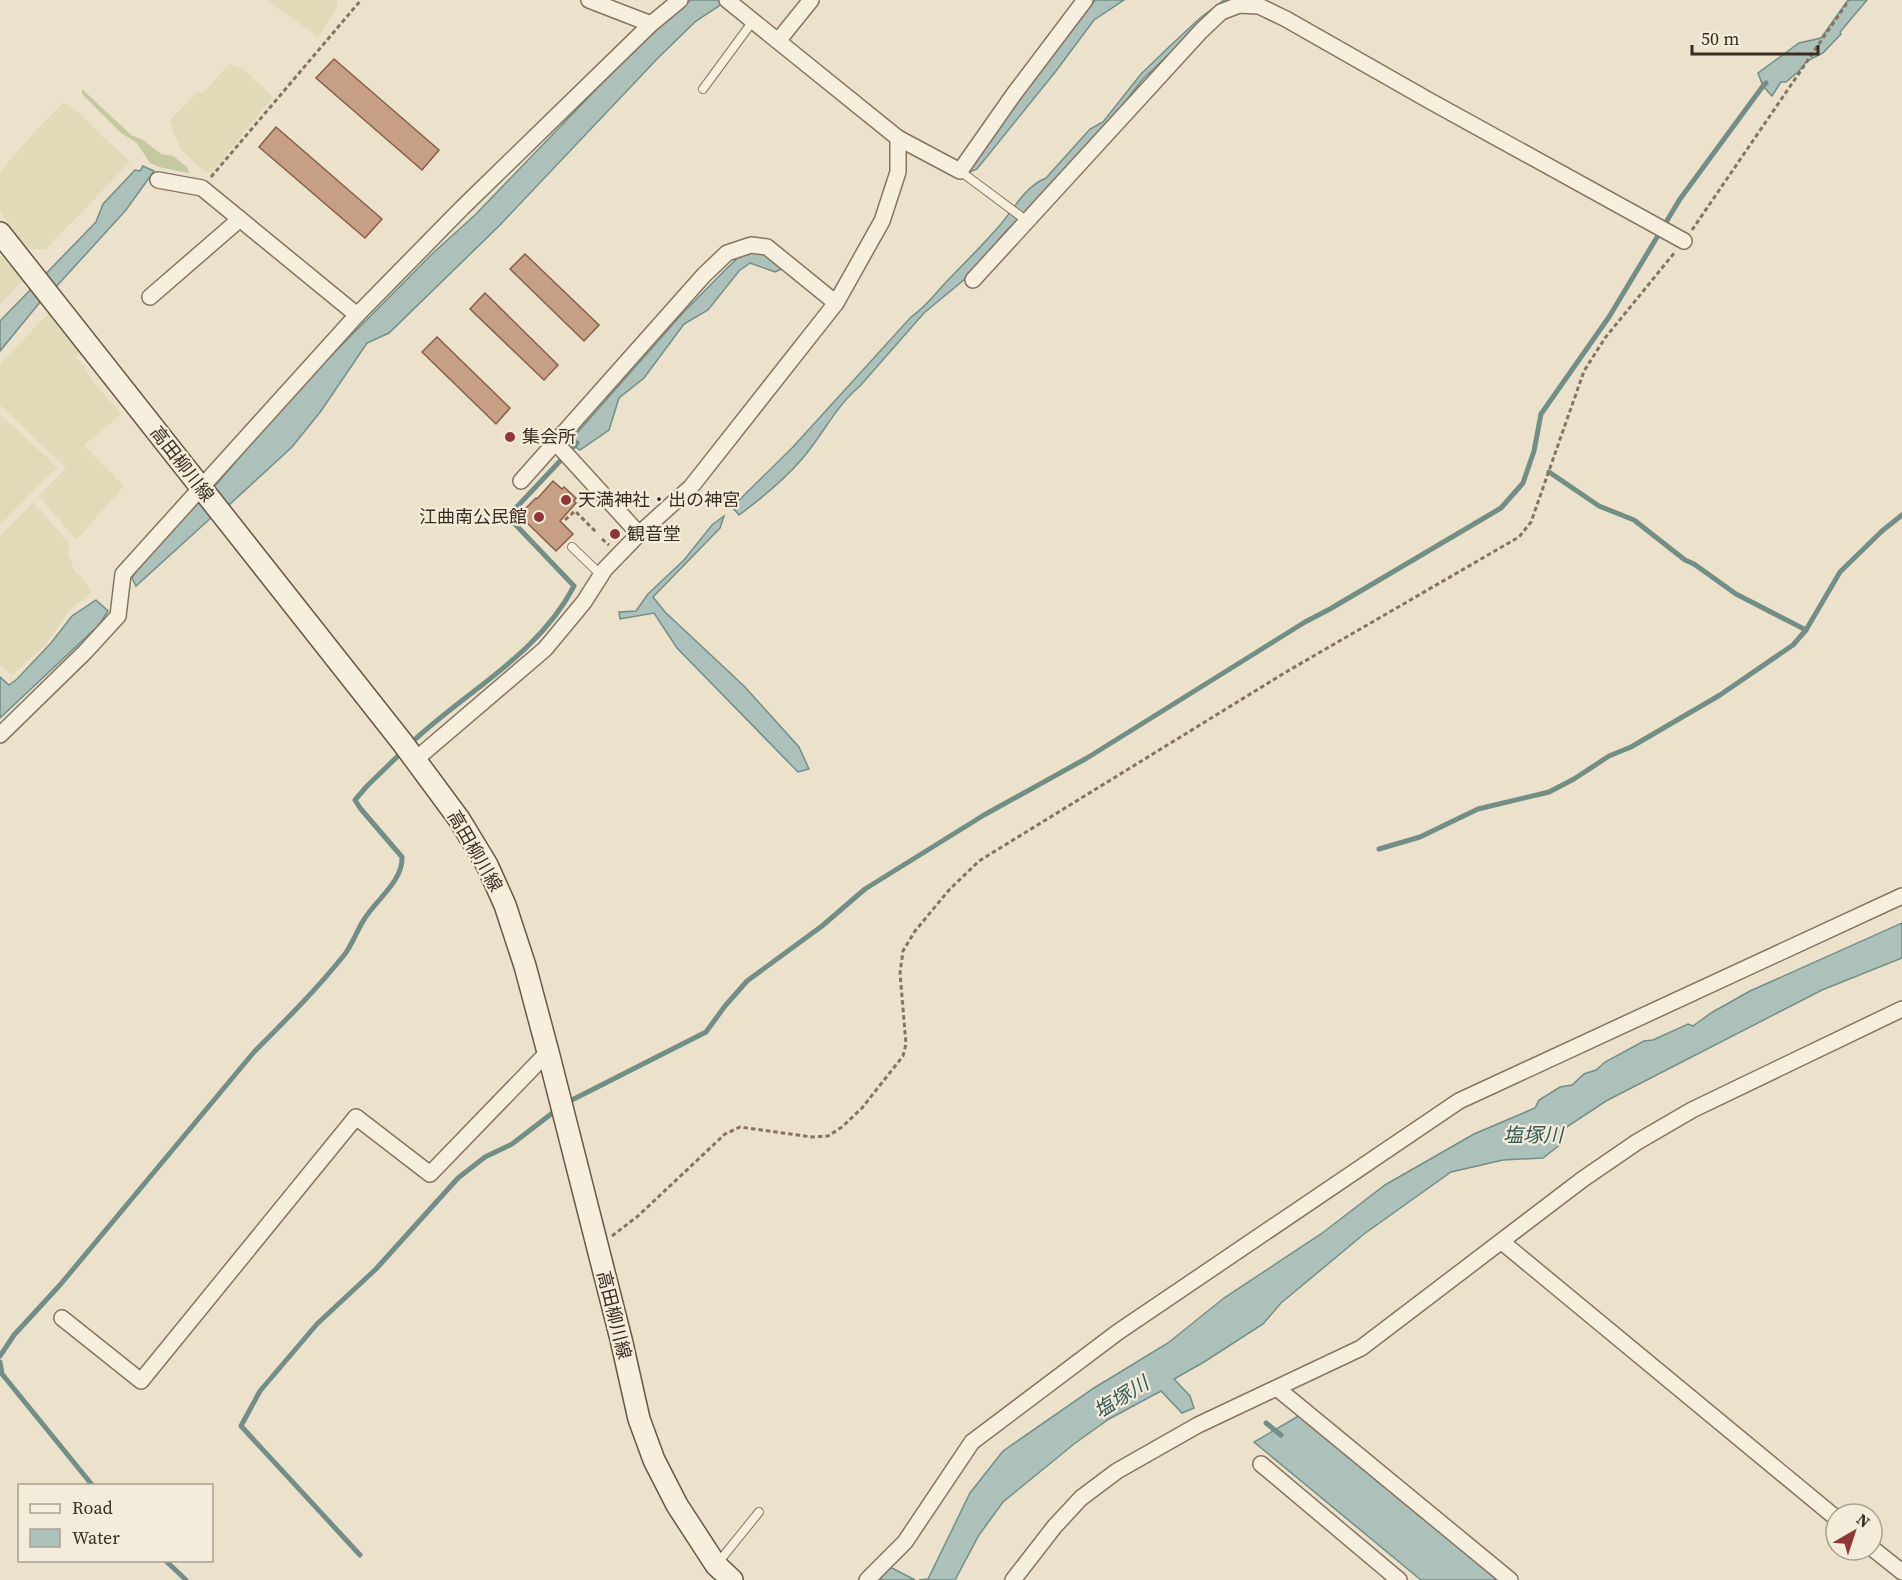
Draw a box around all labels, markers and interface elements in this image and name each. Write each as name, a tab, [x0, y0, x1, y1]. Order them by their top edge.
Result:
scale bar	[1692, 18, 1818, 56]
text: 50 m	[1701, 26, 1739, 51]
street label: 高田柳川線	[145, 421, 220, 507]
place label: 集会所	[522, 424, 576, 449]
marker: 集会所	[503, 430, 517, 444]
place label: 天満神社・出の神宮	[578, 487, 740, 512]
marker: 天満神社・出の神宮	[559, 493, 573, 507]
place label: 江曲南公民館	[419, 504, 527, 529]
marker: 江曲南公民館	[532, 510, 546, 524]
place label: 観音堂	[627, 521, 681, 546]
marker: 観音堂	[608, 527, 622, 541]
street label: 高田柳川線	[442, 806, 509, 896]
water label: 塩塚川	[1503, 1121, 1565, 1149]
street label: 高田柳川線	[591, 1268, 638, 1362]
water label: 塩塚川	[1088, 1368, 1156, 1425]
legend	[18, 1484, 213, 1562]
text: Road	[72, 1495, 113, 1520]
north arrow	[1824, 1502, 1884, 1562]
text: N	[1852, 1508, 1875, 1533]
text: Water	[72, 1525, 120, 1550]

